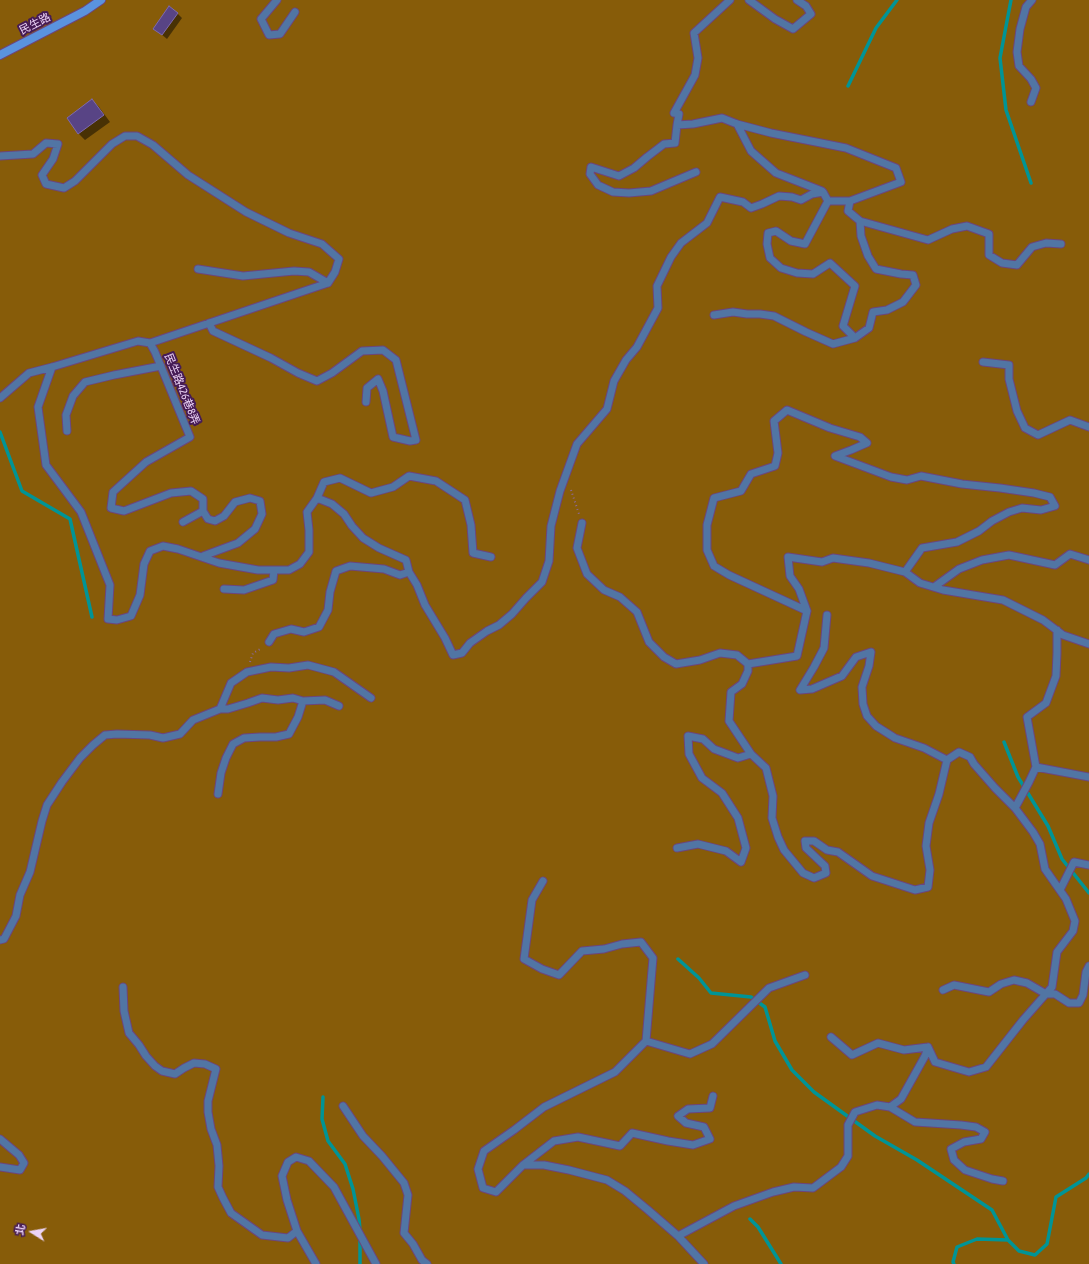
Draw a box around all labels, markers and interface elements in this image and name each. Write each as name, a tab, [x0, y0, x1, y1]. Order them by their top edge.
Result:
street label: 民生路	[17, 11, 53, 37]
street label: 民生路426巷8弄	[162, 351, 202, 427]
north arrow	[12, 1212, 52, 1252]
text: 北	[13, 1223, 27, 1236]

